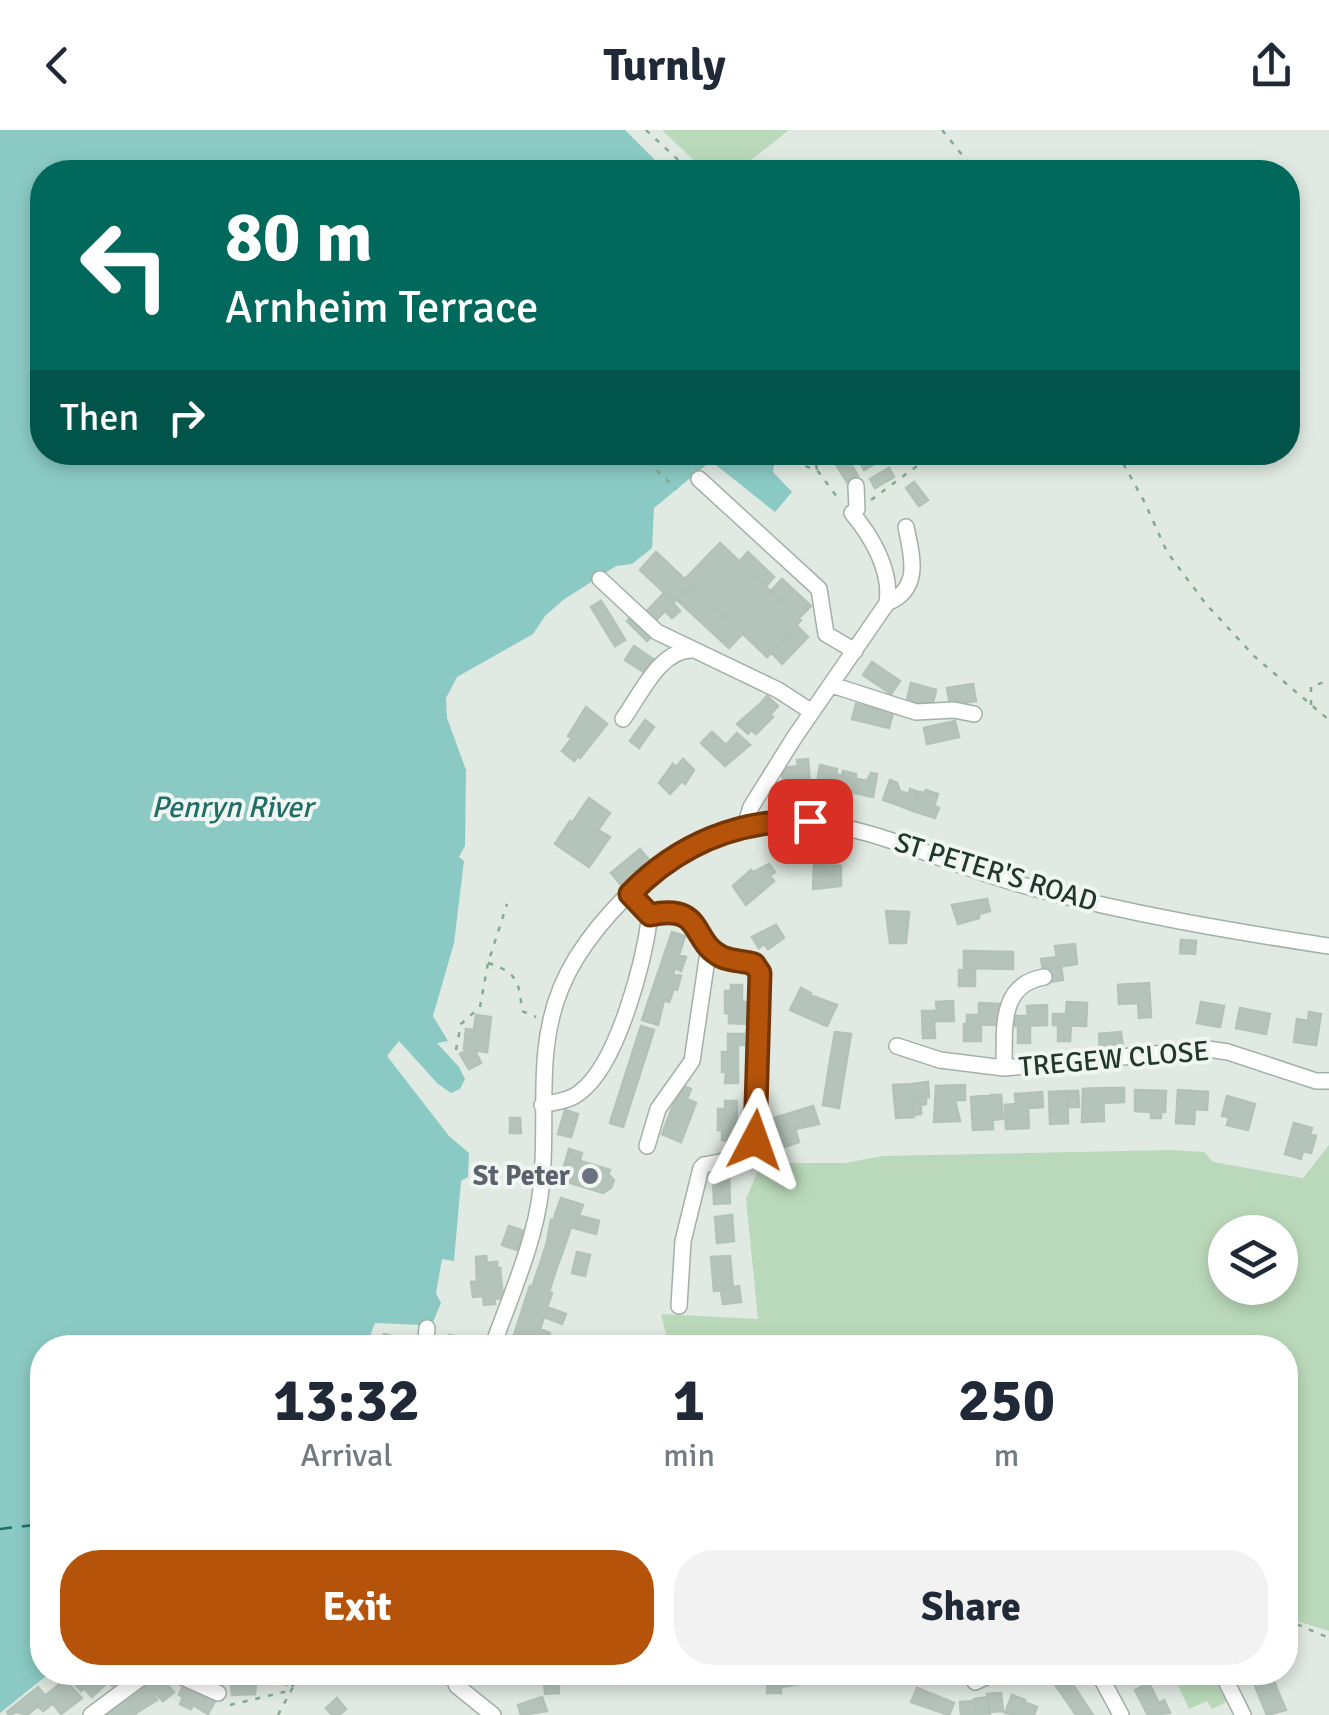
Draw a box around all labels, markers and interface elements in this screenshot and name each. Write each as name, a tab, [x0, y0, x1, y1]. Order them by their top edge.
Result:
icon: back	[30, 38, 85, 93]
text: Turnly	[603, 38, 726, 93]
icon: share	[1244, 38, 1299, 93]
text: 80 m	[225, 194, 373, 280]
icon: left	[60, 200, 190, 330]
text: Arnheim Terrace	[225, 280, 538, 335]
icon: right	[159, 390, 214, 445]
text: Then	[60, 394, 139, 441]
pin	[768, 779, 853, 864]
water label: Penryn River	[151, 789, 317, 826]
icon: arrive	[783, 794, 838, 849]
street label: ST PETER'S ROAD	[891, 825, 1101, 919]
street label: TREGEW CLOSE	[1018, 1034, 1210, 1084]
position arrow	[703, 1088, 807, 1192]
place label: St Peter	[473, 1159, 571, 1193]
marker: St Peter	[579, 1165, 601, 1187]
map controls	[1208, 1215, 1298, 1305]
button: layers	[1208, 1215, 1298, 1305]
text: 13:32	[273, 1364, 420, 1438]
text: 1	[673, 1364, 705, 1438]
text: 250	[958, 1364, 1055, 1438]
text: Arrival	[301, 1436, 393, 1475]
text: min	[663, 1436, 715, 1475]
text: m	[994, 1436, 1019, 1475]
button: Exit	[60, 1550, 654, 1665]
button: Share	[674, 1550, 1268, 1665]

